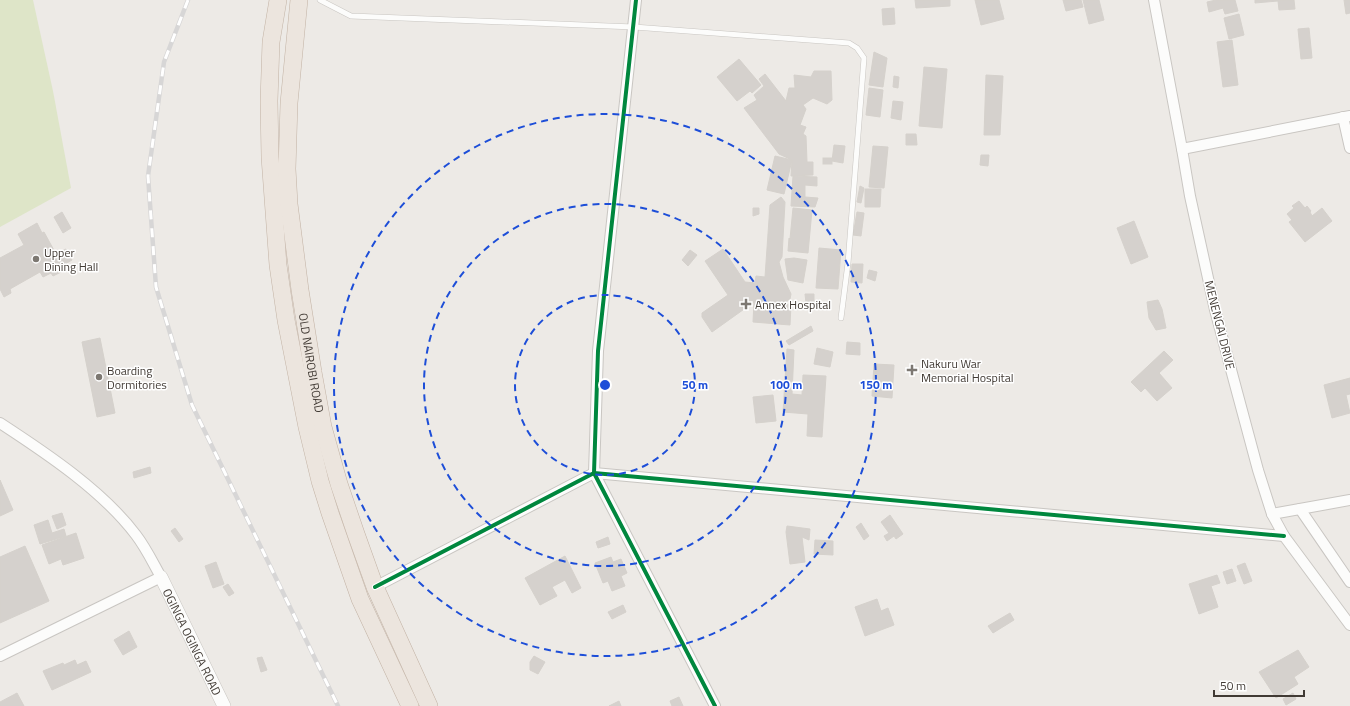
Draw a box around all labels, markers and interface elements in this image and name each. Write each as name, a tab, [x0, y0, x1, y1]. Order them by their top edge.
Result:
place label: Upper Dining Hall	[44, 243, 98, 276]
marker: Upper Dining Hall	[31, 254, 41, 264]
street label: MENENGAI DRIVE	[1200, 278, 1240, 372]
place label: Annex Hospital	[755, 295, 831, 314]
marker: Annex Hospital	[740, 298, 752, 310]
street label: OLD NAIROBI ROAD	[294, 312, 330, 414]
place label: Nakuru War Memorial Hospital	[921, 354, 1014, 387]
place label: Boarding Dormitories	[107, 361, 167, 394]
marker: Nakuru War Memorial Hospital	[906, 364, 918, 376]
marker: Boarding Dormitories	[94, 372, 104, 382]
text: 50 m	[682, 375, 708, 394]
text: 100 m	[770, 375, 802, 394]
text: 150 m	[860, 375, 892, 394]
centre of rings	[598, 378, 612, 392]
street label: OGINGA OGINGA ROAD	[158, 585, 227, 699]
scale bar	[1214, 672, 1304, 698]
text: 50 m	[1220, 676, 1246, 695]

